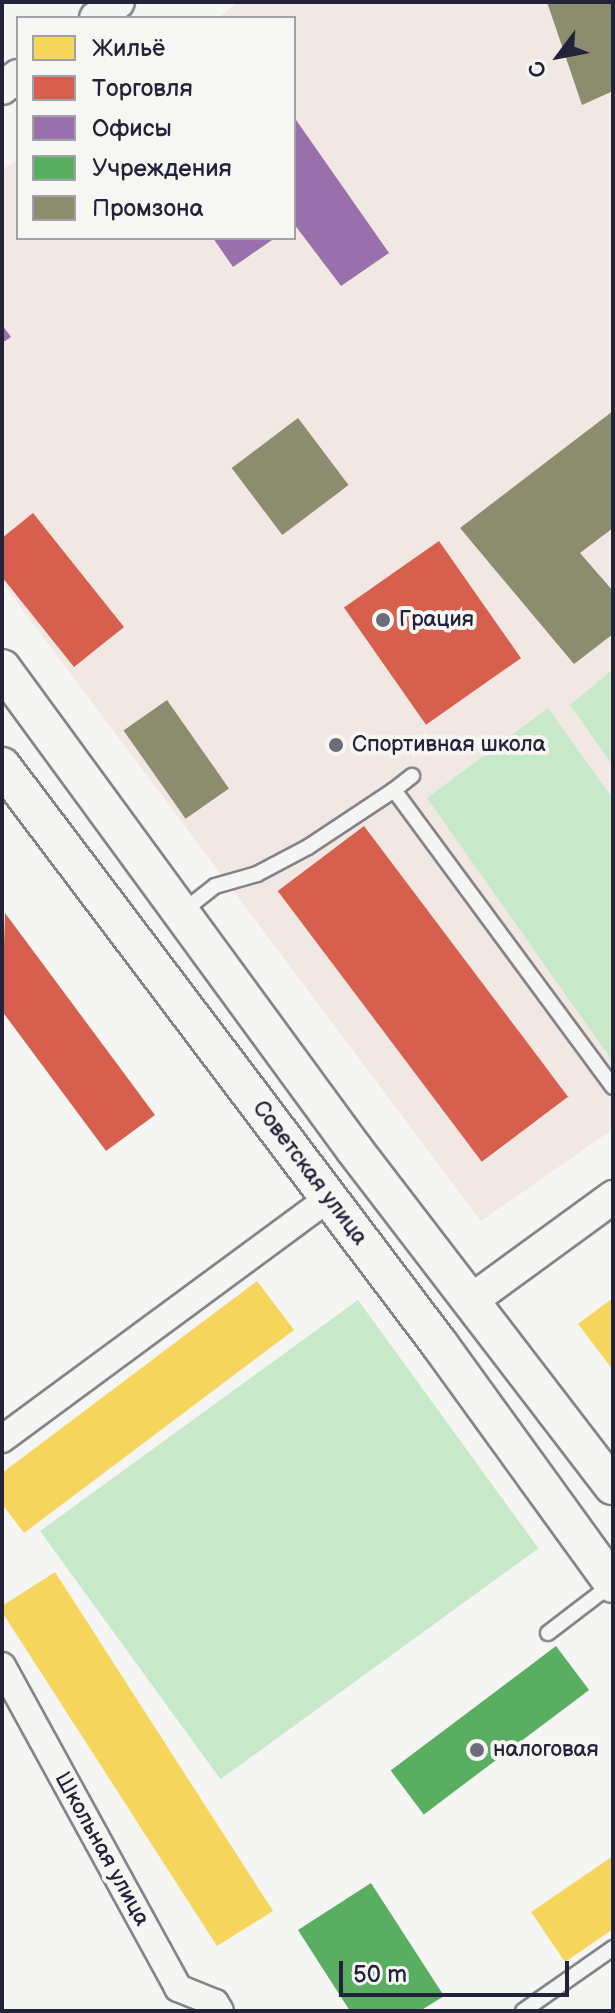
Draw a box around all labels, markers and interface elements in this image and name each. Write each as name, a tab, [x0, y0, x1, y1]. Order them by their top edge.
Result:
legend	[16, 16, 296, 240]
north arrow	[519, 16, 599, 96]
text: Жильё	[92, 34, 165, 63]
text: С	[523, 55, 554, 83]
text: Торговля	[92, 74, 193, 103]
text: Офисы	[92, 114, 172, 143]
text: Учреждения	[92, 154, 232, 183]
text: Промзона	[92, 194, 204, 223]
place label: Грация	[399, 607, 474, 633]
marker: Грация	[374, 611, 392, 629]
place label: Спортивная школа	[352, 732, 546, 758]
marker: Спортивная школа	[327, 736, 345, 754]
street label: Советская улица	[247, 1096, 373, 1250]
place label: налоговая	[493, 1737, 599, 1763]
marker: налоговая	[468, 1741, 486, 1759]
street label: Школьная улица	[49, 1767, 155, 1931]
scale bar	[343, 1945, 573, 1995]
text: 50 m	[353, 1960, 407, 1989]

